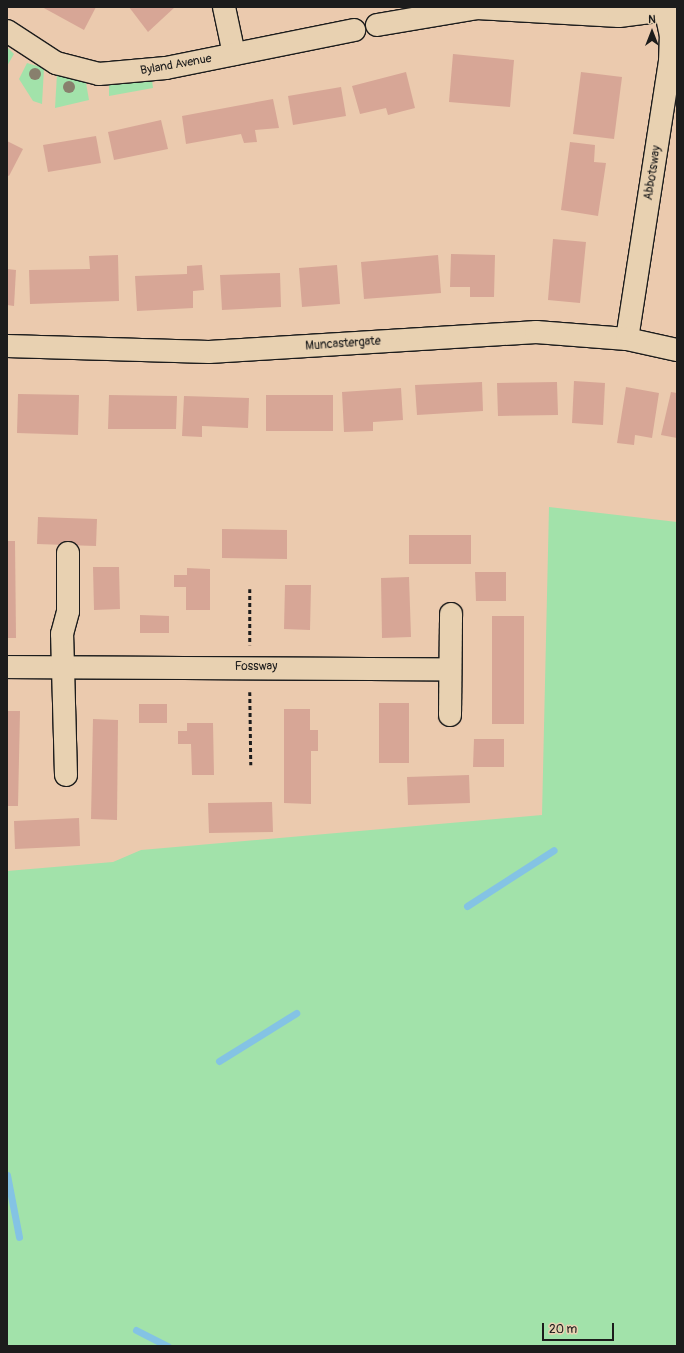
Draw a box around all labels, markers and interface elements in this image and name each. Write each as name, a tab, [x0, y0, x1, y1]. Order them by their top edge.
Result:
north arrow	[632, 12, 672, 52]
text: N	[648, 13, 656, 26]
street label: Byland Avenue	[139, 52, 213, 78]
street label: Abbotsway	[642, 145, 664, 201]
street label: Muncastergate	[305, 334, 381, 354]
street label: Fossway	[235, 660, 277, 674]
scale bar	[544, 1315, 616, 1341]
text: 20 m	[549, 1322, 577, 1337]

